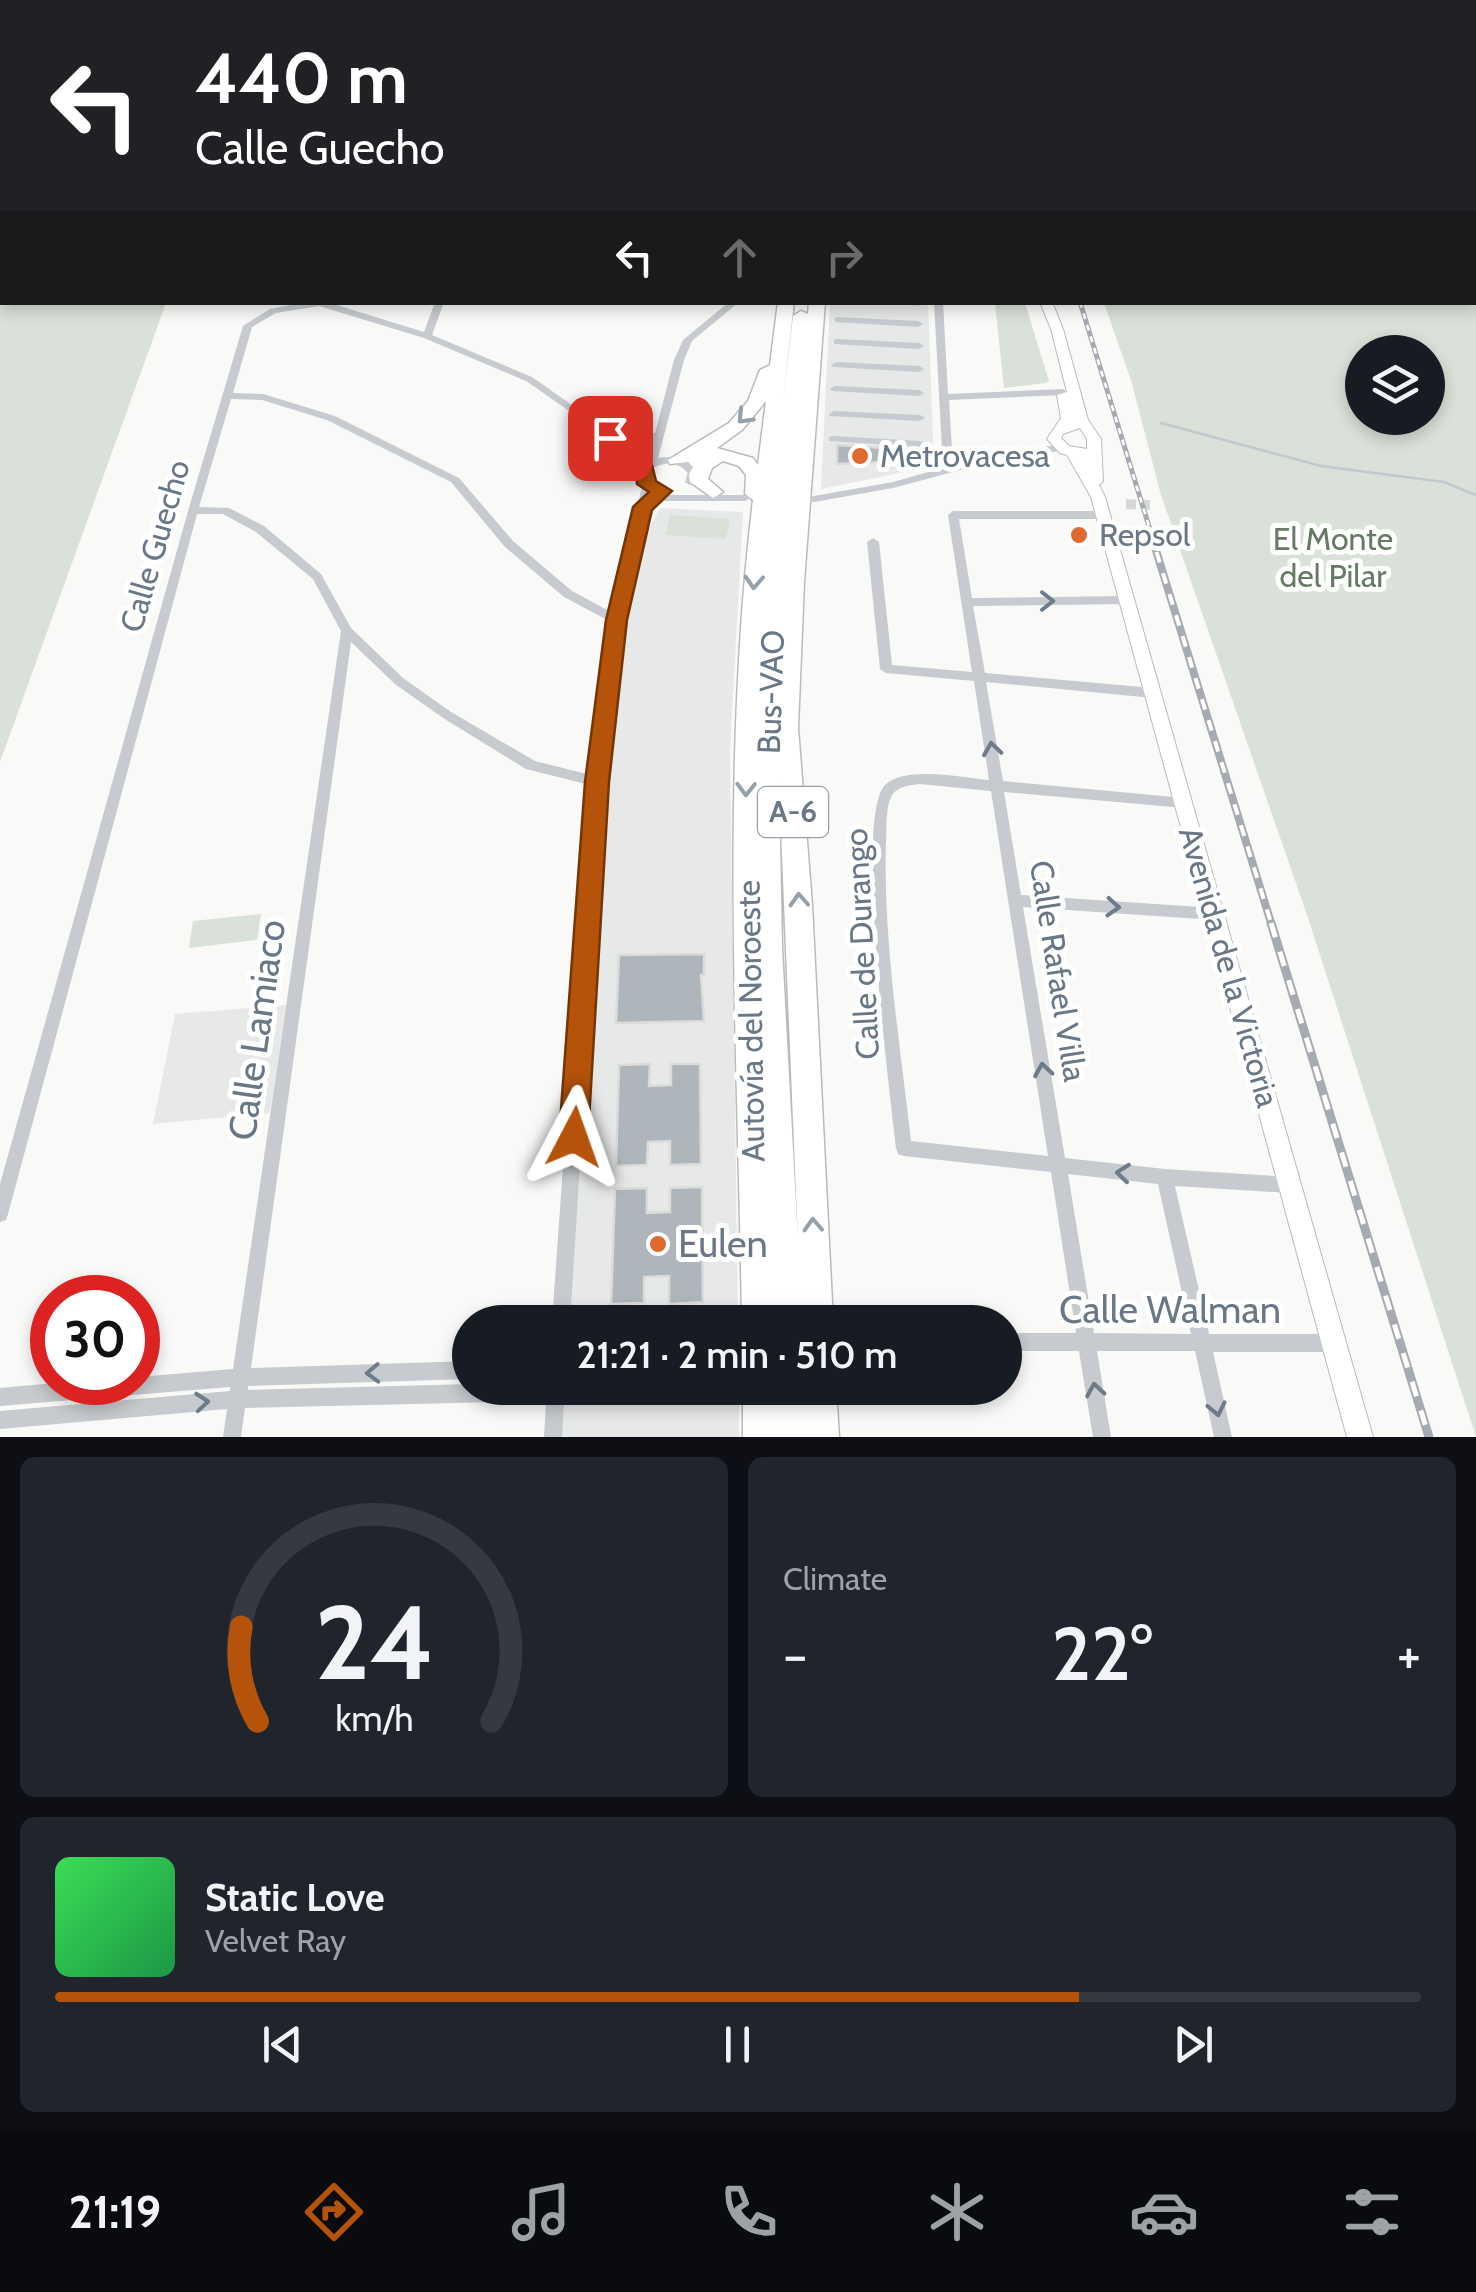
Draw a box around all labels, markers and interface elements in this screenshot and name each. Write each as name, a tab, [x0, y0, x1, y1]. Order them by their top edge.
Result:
text: 440 m	[195, 35, 408, 121]
icon: left	[30, 40, 160, 170]
text: Calle Guecho	[195, 121, 445, 175]
icon: left	[607, 230, 662, 285]
icon: ahead	[712, 230, 767, 285]
icon: right	[817, 230, 872, 285]
map controls	[1345, 335, 1445, 435]
button: layers	[1345, 335, 1445, 435]
pin	[568, 396, 653, 481]
one-way arrow	[738, 406, 756, 424]
icon: arrive	[583, 411, 638, 466]
place label: Metrovacesa	[880, 436, 1051, 475]
marker: Metrovacesa	[849, 445, 871, 467]
street label: Calle Guecho	[111, 455, 198, 637]
place label: Repsol	[1099, 515, 1191, 554]
park label: El Monte del Pilar	[1273, 519, 1393, 595]
marker: Repsol	[1068, 524, 1090, 546]
one-way arrow	[744, 575, 765, 591]
one-way arrow	[1040, 590, 1055, 612]
street label: Bus-VAO	[749, 629, 792, 755]
one-way arrow	[983, 741, 1004, 757]
one-way arrow	[736, 782, 757, 798]
road number: A-6	[758, 787, 828, 837]
street label: Avenida de la Victoria	[1171, 822, 1288, 1112]
street label: Calle de Durango	[836, 827, 887, 1061]
street label: Calle Rafael Villa	[1022, 858, 1095, 1085]
street label: Autovía del Noroeste	[729, 880, 772, 1162]
one-way arrow	[789, 892, 810, 908]
one-way arrow	[1106, 896, 1122, 918]
street label: Calle Lamiaco	[218, 917, 295, 1143]
one-way arrow	[1034, 1062, 1055, 1078]
position arrow	[522, 1085, 626, 1189]
one-way arrow	[1115, 1163, 1131, 1184]
one-way arrow	[803, 1217, 824, 1233]
place label: Eulen	[678, 1220, 768, 1267]
marker: Eulen	[647, 1233, 669, 1255]
speed limit sign: 30	[30, 1275, 160, 1405]
street label: Calle Walman	[1059, 1286, 1281, 1333]
text: 21:21 · 2 min · 510 m	[577, 1331, 897, 1378]
one-way arrow	[364, 1362, 380, 1383]
one-way arrow	[1085, 1381, 1106, 1398]
one-way arrow	[194, 1392, 210, 1414]
one-way arrow	[1205, 1400, 1226, 1417]
text: Climate	[783, 1559, 887, 1598]
text: 24	[314, 1579, 434, 1705]
text: 22°	[1052, 1608, 1152, 1699]
text: −	[783, 1621, 807, 1688]
text: +	[1397, 1621, 1421, 1688]
text: km/h	[335, 1697, 413, 1740]
text: Static Love	[205, 1874, 384, 1921]
text: Velvet Ray	[205, 1921, 346, 1960]
icon: previous	[255, 2017, 310, 2072]
icon: pause	[710, 2017, 765, 2072]
icon: next	[1166, 2017, 1221, 2072]
icon: directions	[299, 2177, 369, 2247]
icon: music	[506, 2177, 576, 2247]
icon: phone	[714, 2177, 784, 2247]
icon: climate	[922, 2177, 992, 2247]
icon: car	[1129, 2177, 1199, 2247]
icon: filters	[1337, 2177, 1407, 2247]
text: 21:19	[69, 2185, 161, 2239]

